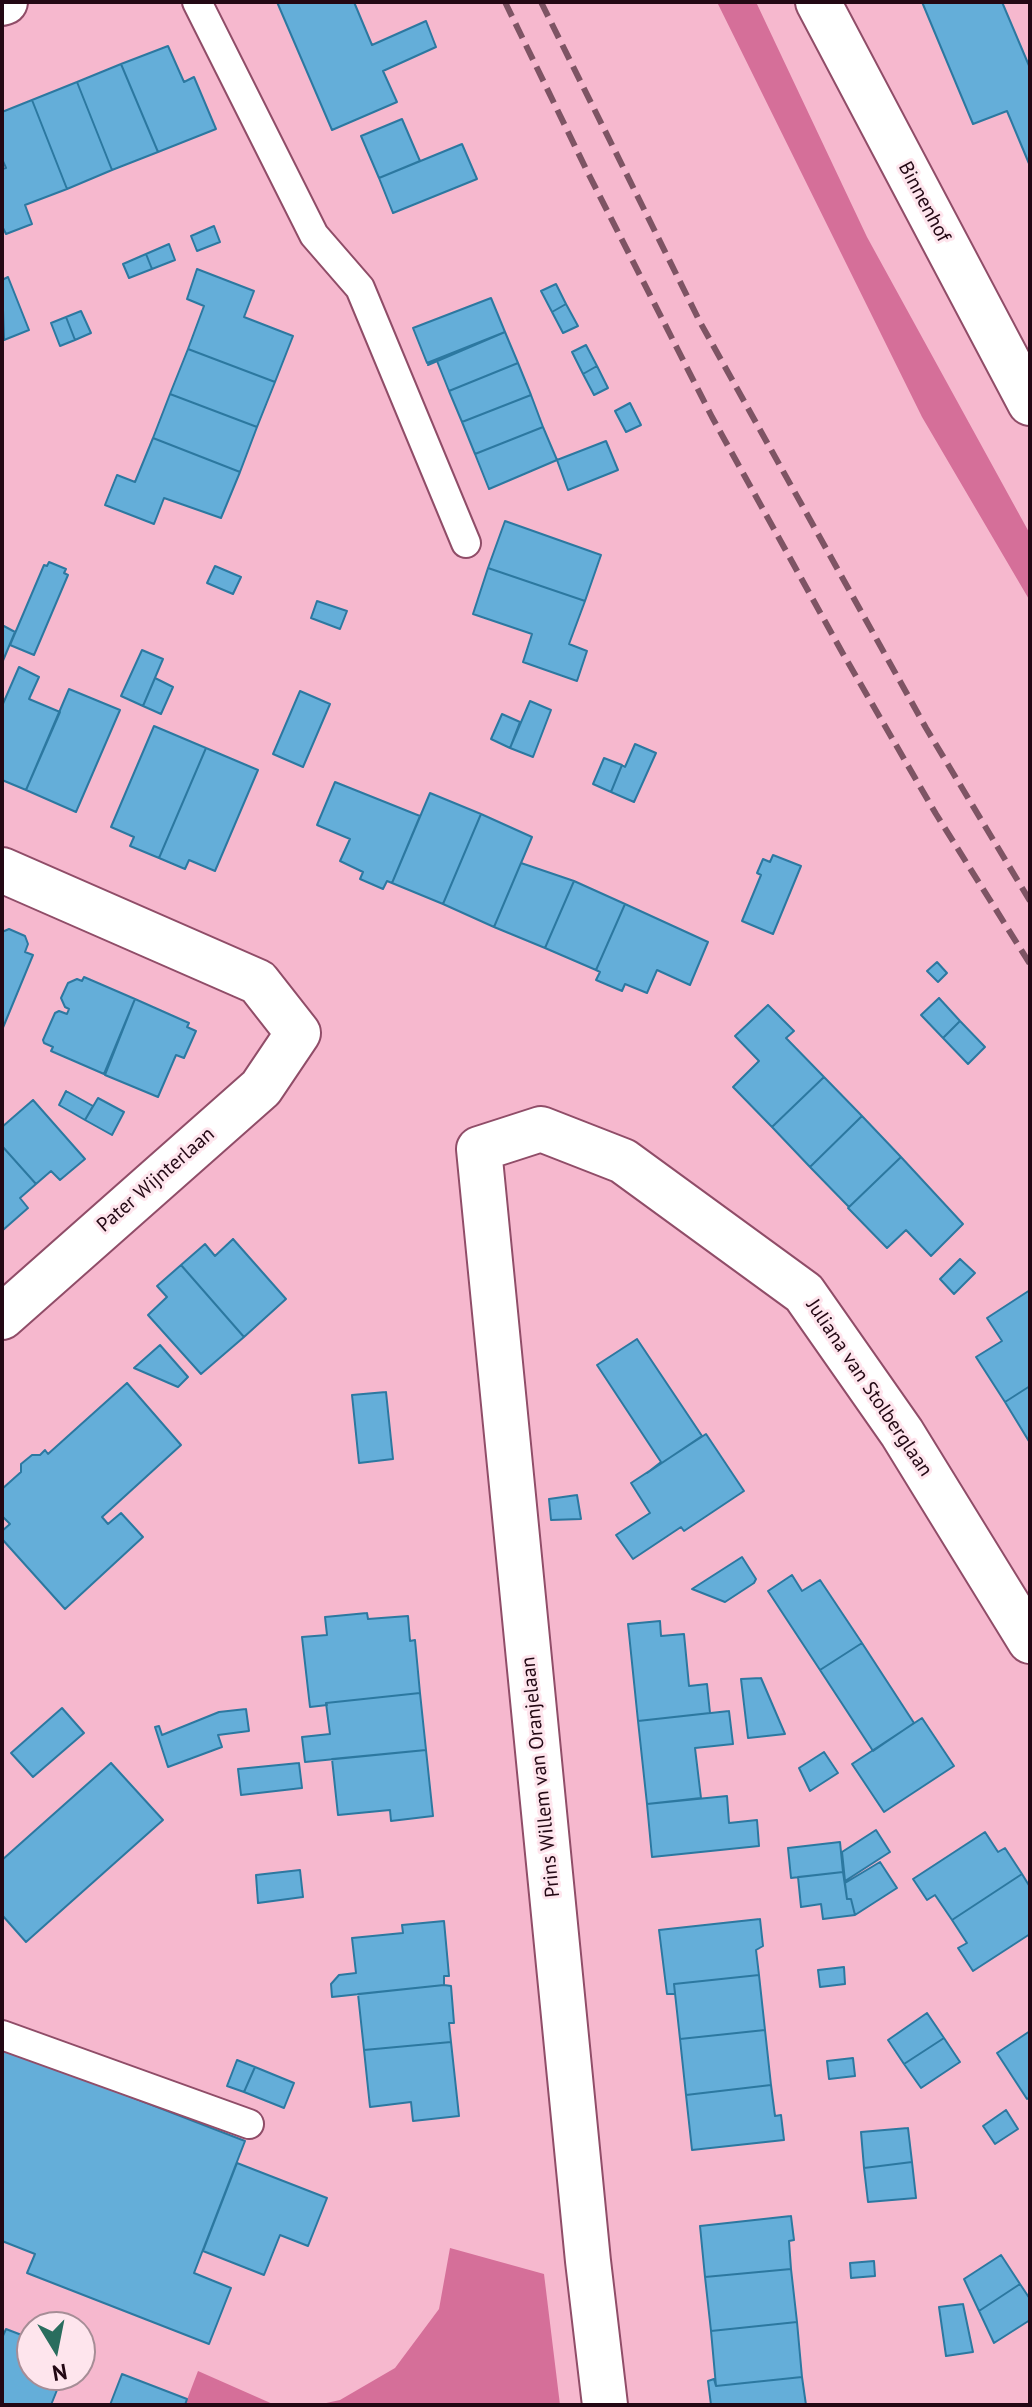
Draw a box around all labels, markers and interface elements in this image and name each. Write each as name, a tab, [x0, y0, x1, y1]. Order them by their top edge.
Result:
street label: Binnenhof	[893, 158, 955, 246]
street label: Pater Wijnterlaan	[92, 1123, 220, 1237]
street label: Juliana van Stolberglaan	[801, 1295, 937, 1481]
street label: Prins Willem van Oranjelaan	[516, 1655, 566, 1899]
north arrow	[16, 2311, 96, 2391]
text: N	[50, 2358, 69, 2388]

